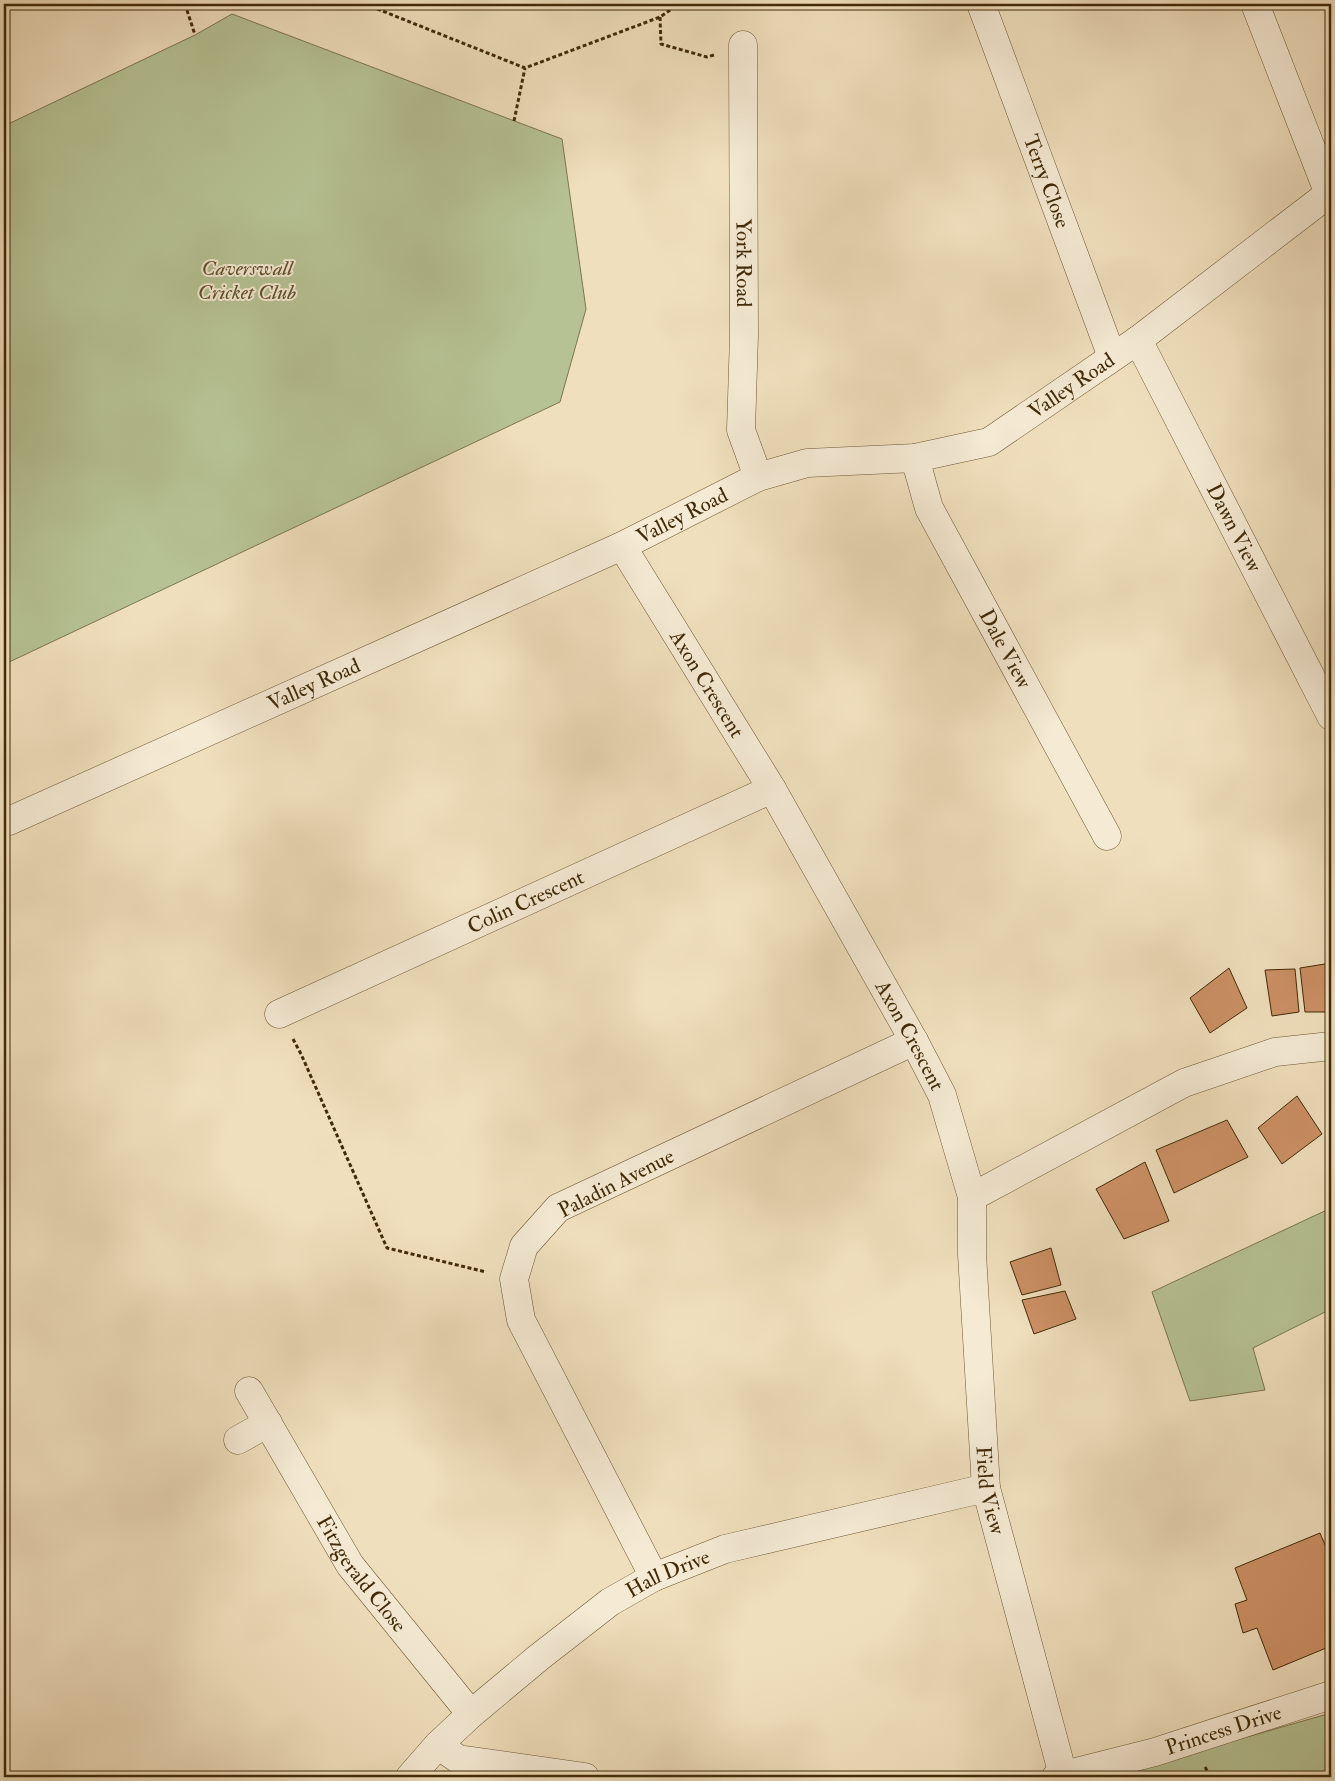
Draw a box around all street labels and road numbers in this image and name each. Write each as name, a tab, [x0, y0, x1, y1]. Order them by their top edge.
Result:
street label: Terry Close	[1017, 131, 1076, 232]
street label: York Road	[730, 219, 757, 308]
street label: Valley Road	[1023, 347, 1121, 425]
street label: Dawn View	[1200, 479, 1268, 578]
street label: Valley Road	[632, 481, 733, 550]
street label: Dale View	[972, 605, 1038, 694]
street label: Axon Crescent	[663, 624, 750, 743]
street label: Valley Road	[263, 652, 365, 717]
street label: Colin Crescent	[463, 864, 589, 940]
street label: Axon Crescent	[868, 975, 950, 1096]
street label: Paladin Avenue	[554, 1143, 679, 1224]
street label: Field View	[970, 1445, 1011, 1538]
street label: Fitzgerald Close	[310, 1511, 412, 1638]
street label: Hall Drive	[621, 1543, 714, 1604]
street label: Princess Drive	[1162, 1699, 1285, 1762]

